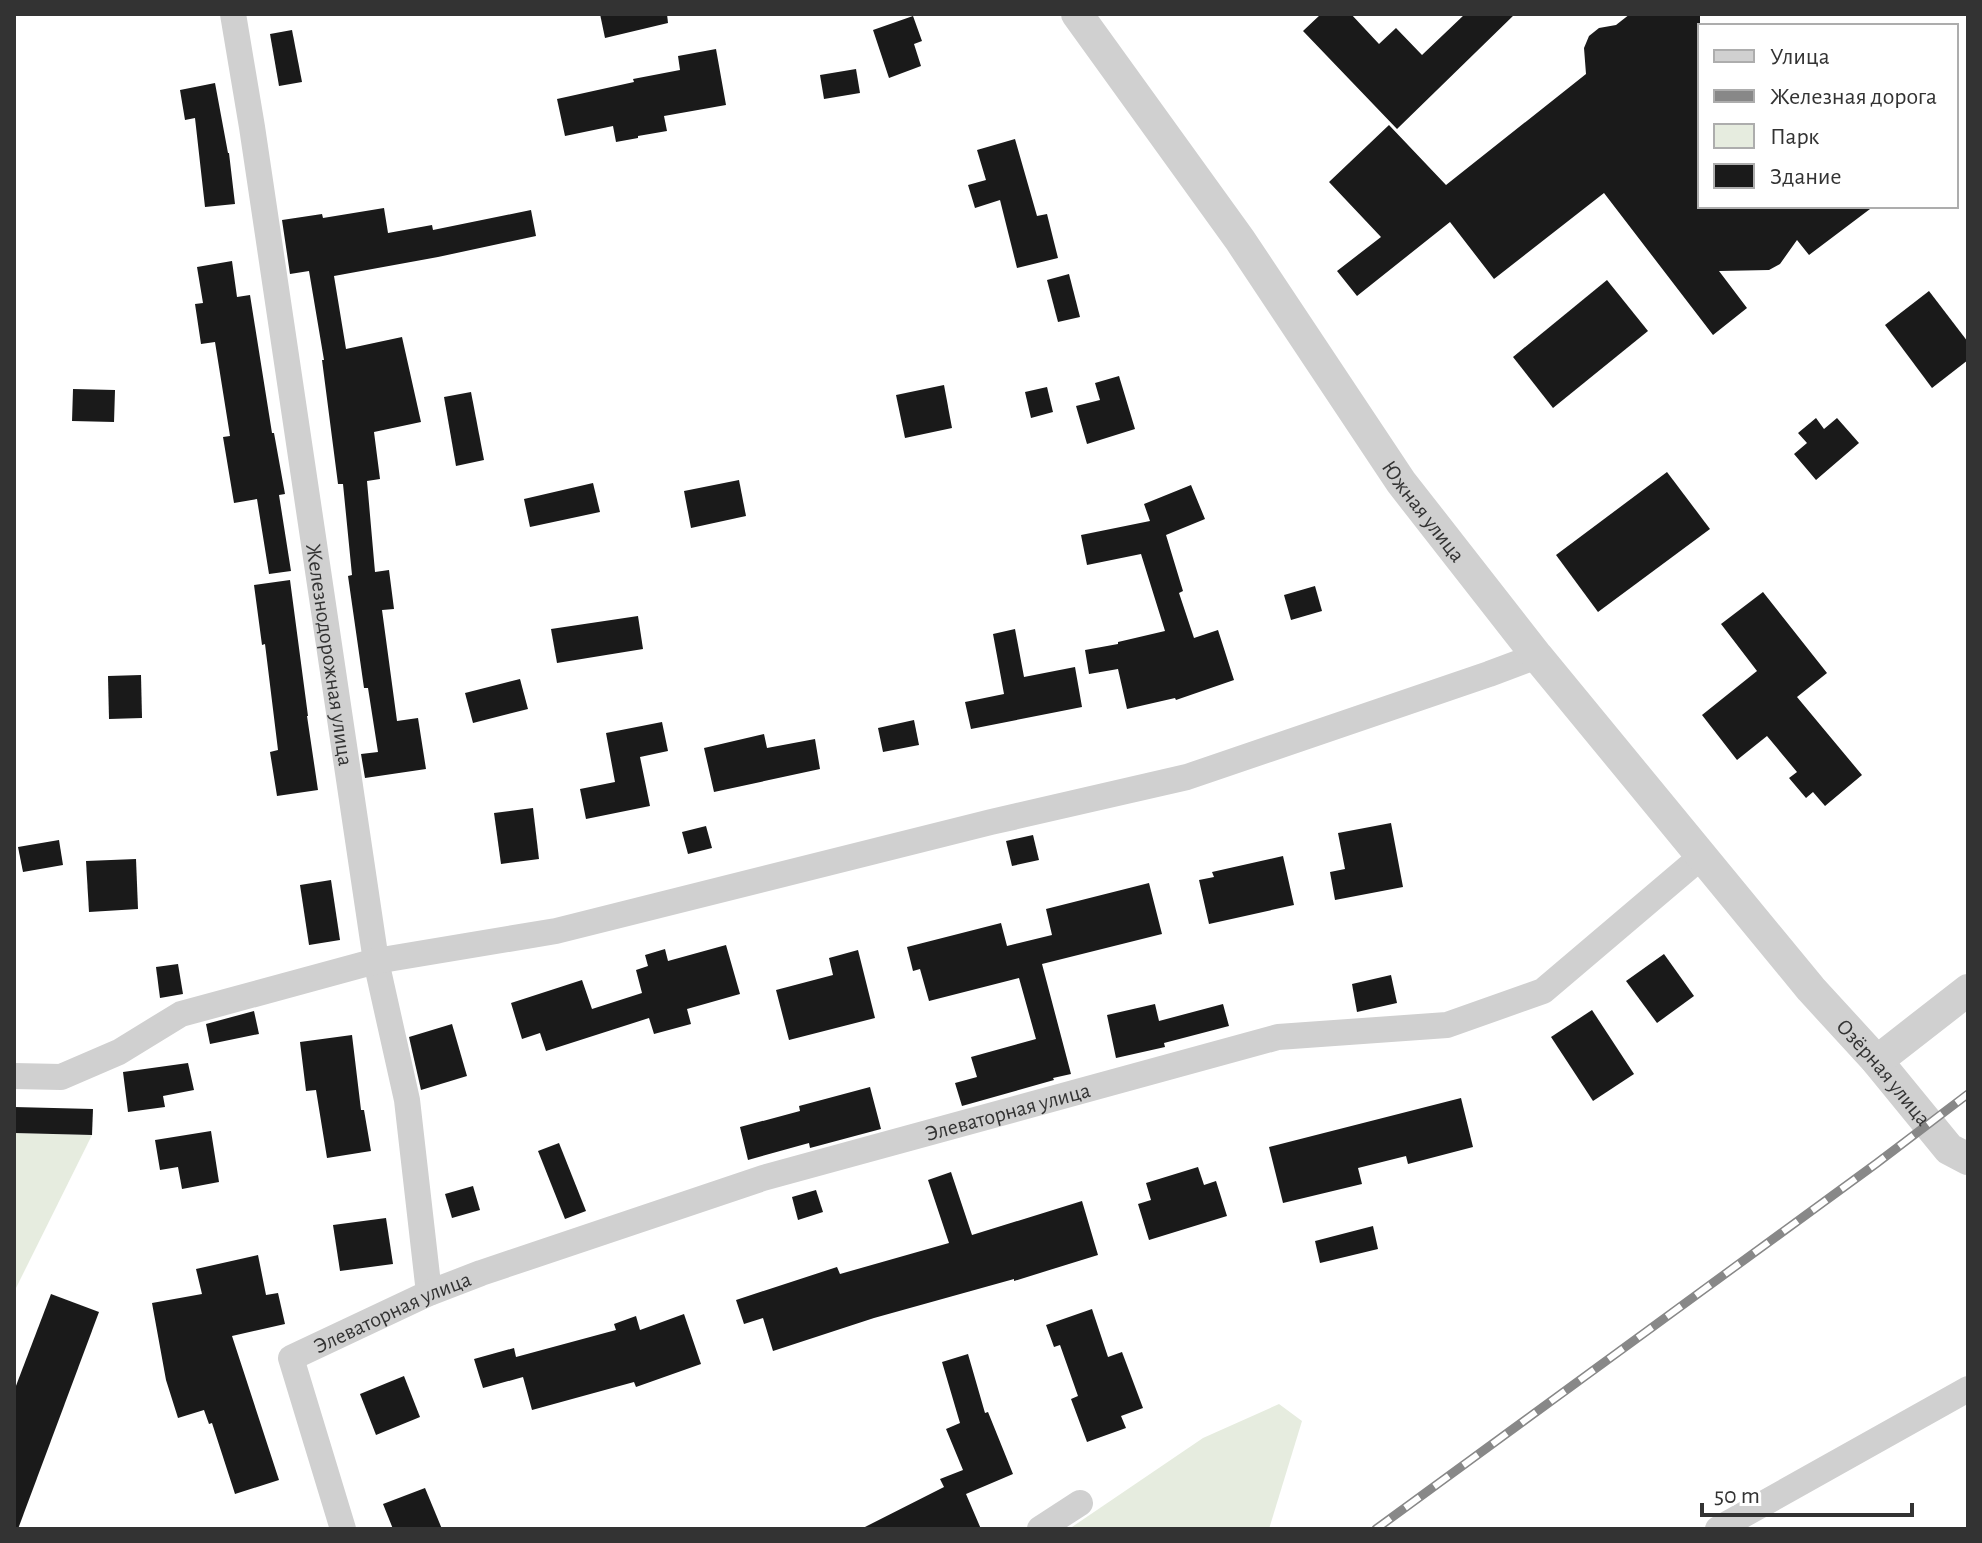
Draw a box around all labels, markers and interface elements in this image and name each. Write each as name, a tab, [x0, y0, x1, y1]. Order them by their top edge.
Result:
legend	[1698, 24, 1958, 208]
text: Улица	[1770, 45, 1830, 69]
text: Железная дорога	[1770, 85, 1937, 109]
text: Парк	[1770, 125, 1819, 149]
text: Здание	[1770, 165, 1841, 189]
street label: Южная улица	[1378, 456, 1469, 566]
street label: Железнодорожная улица	[302, 542, 357, 767]
street label: Озёрная улица	[1832, 1015, 1935, 1130]
street label: Элеваторная улица	[923, 1079, 1093, 1145]
street label: Элеваторная улица	[310, 1268, 474, 1358]
scale bar	[1702, 1467, 1912, 1517]
text: 50 m	[1714, 1484, 1760, 1508]

